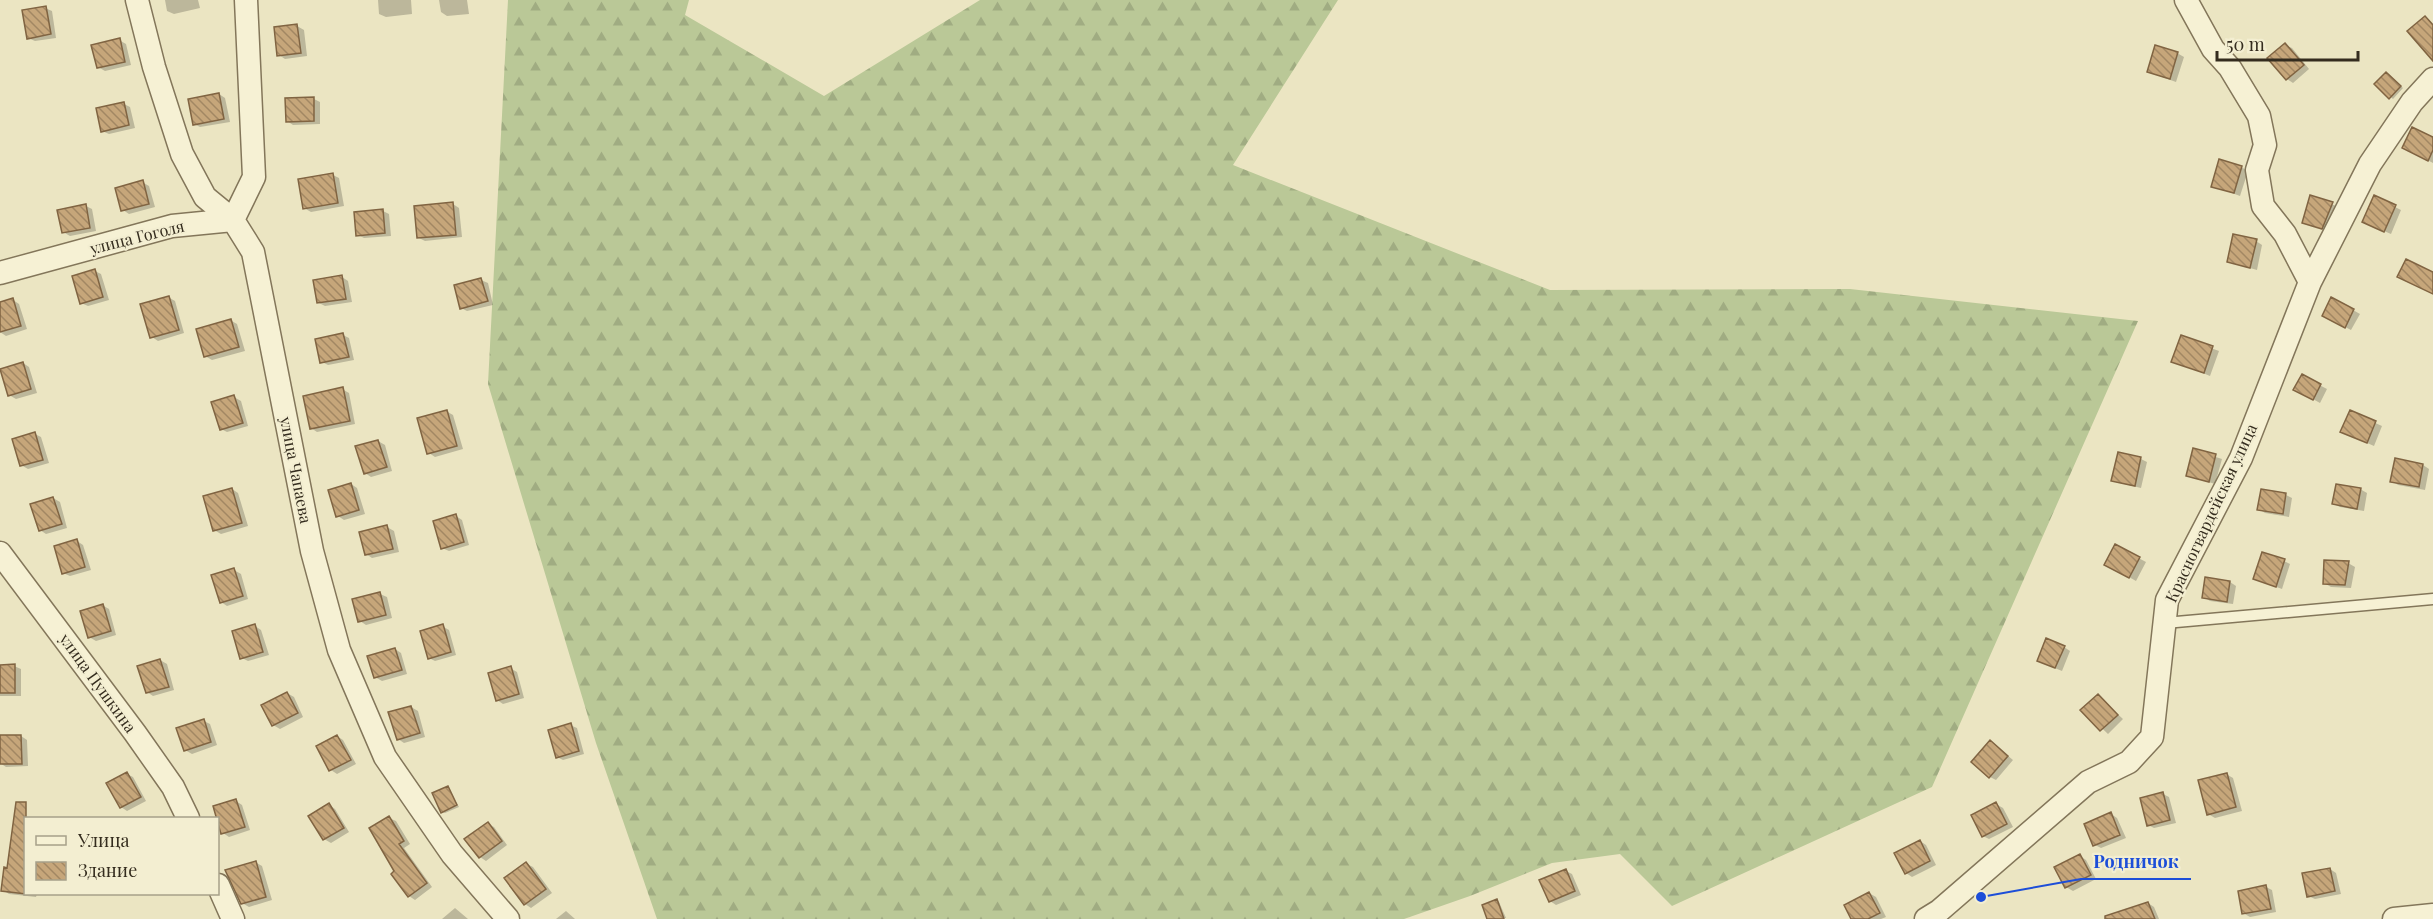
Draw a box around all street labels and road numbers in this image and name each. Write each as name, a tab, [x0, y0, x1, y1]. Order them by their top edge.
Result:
street label: улица Гоголя	[87, 215, 187, 259]
street label: улица Чапаева	[276, 414, 317, 525]
street label: Красногвардейская улица	[2160, 420, 2261, 605]
street label: улица Пушкина	[55, 628, 141, 736]

